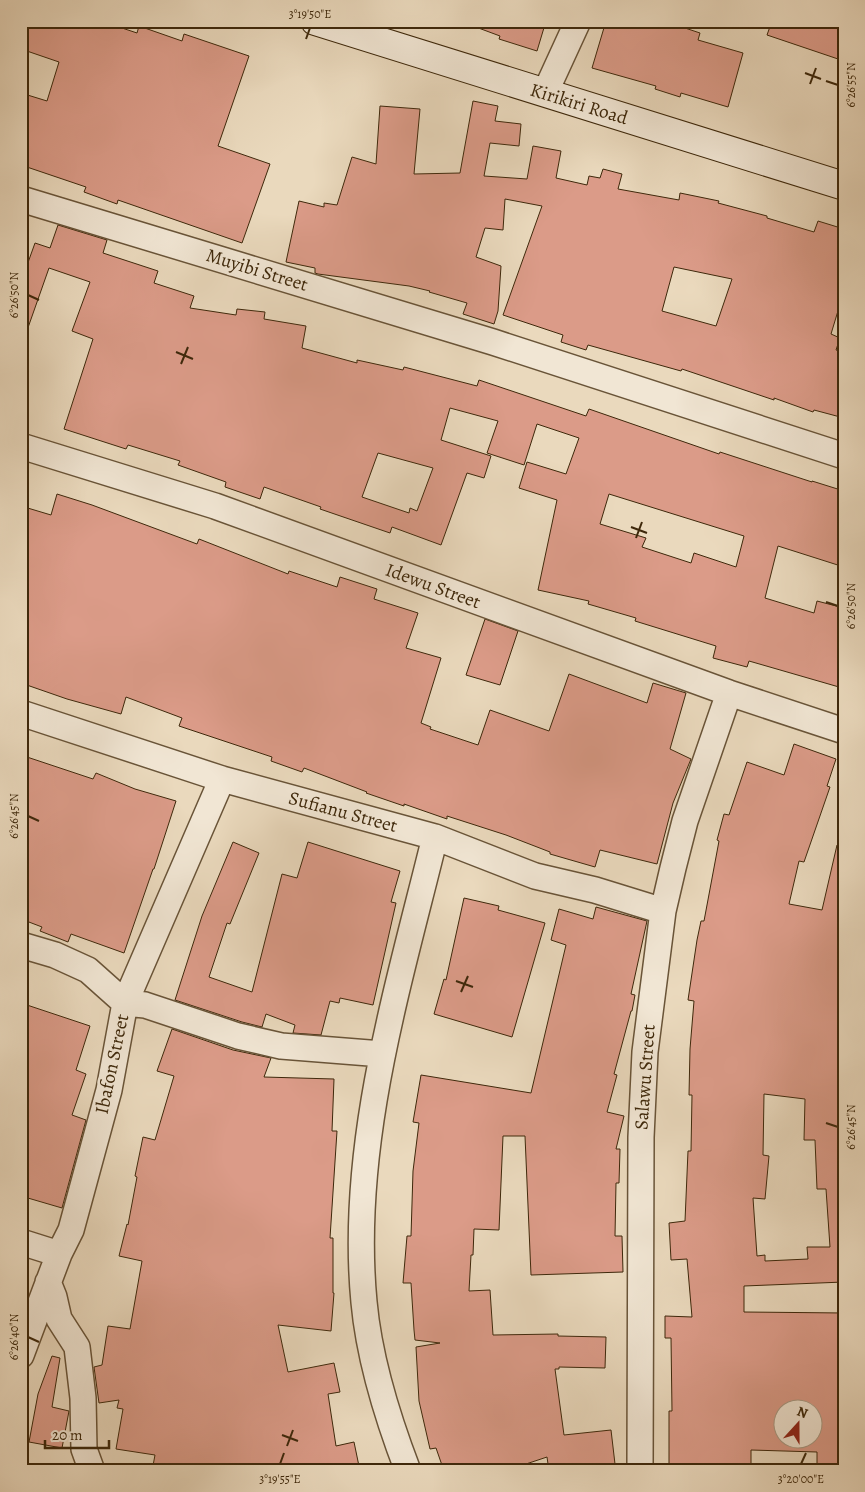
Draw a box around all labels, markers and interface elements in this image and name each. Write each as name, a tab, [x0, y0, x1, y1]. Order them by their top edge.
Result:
text: 3°19'50"E	[289, 6, 331, 22]
text: 6°26'55"N	[843, 62, 859, 108]
street label: Kirikiri Road	[527, 77, 632, 131]
street label: Muyibi Street	[203, 242, 311, 298]
text: 6°26'50"N	[6, 271, 22, 318]
street label: Idewu Street	[382, 557, 484, 615]
text: 6°26'50"N	[843, 582, 859, 629]
street label: Sufianu Street	[286, 785, 400, 839]
text: 6°26'45"N	[6, 793, 22, 839]
street label: Ibafon Street	[89, 1012, 135, 1116]
street label: Salawu Street	[628, 1023, 662, 1131]
text: 6°26'45"N	[843, 1104, 859, 1150]
text: 6°26'40"N	[6, 1313, 22, 1360]
north arrow	[772, 1400, 822, 1450]
text: N	[794, 1402, 811, 1423]
scale bar	[45, 1417, 109, 1449]
text: 20 m	[52, 1425, 83, 1445]
text: 3°19'55"E	[259, 1471, 301, 1487]
text: 3°20'00"E	[778, 1471, 824, 1487]

